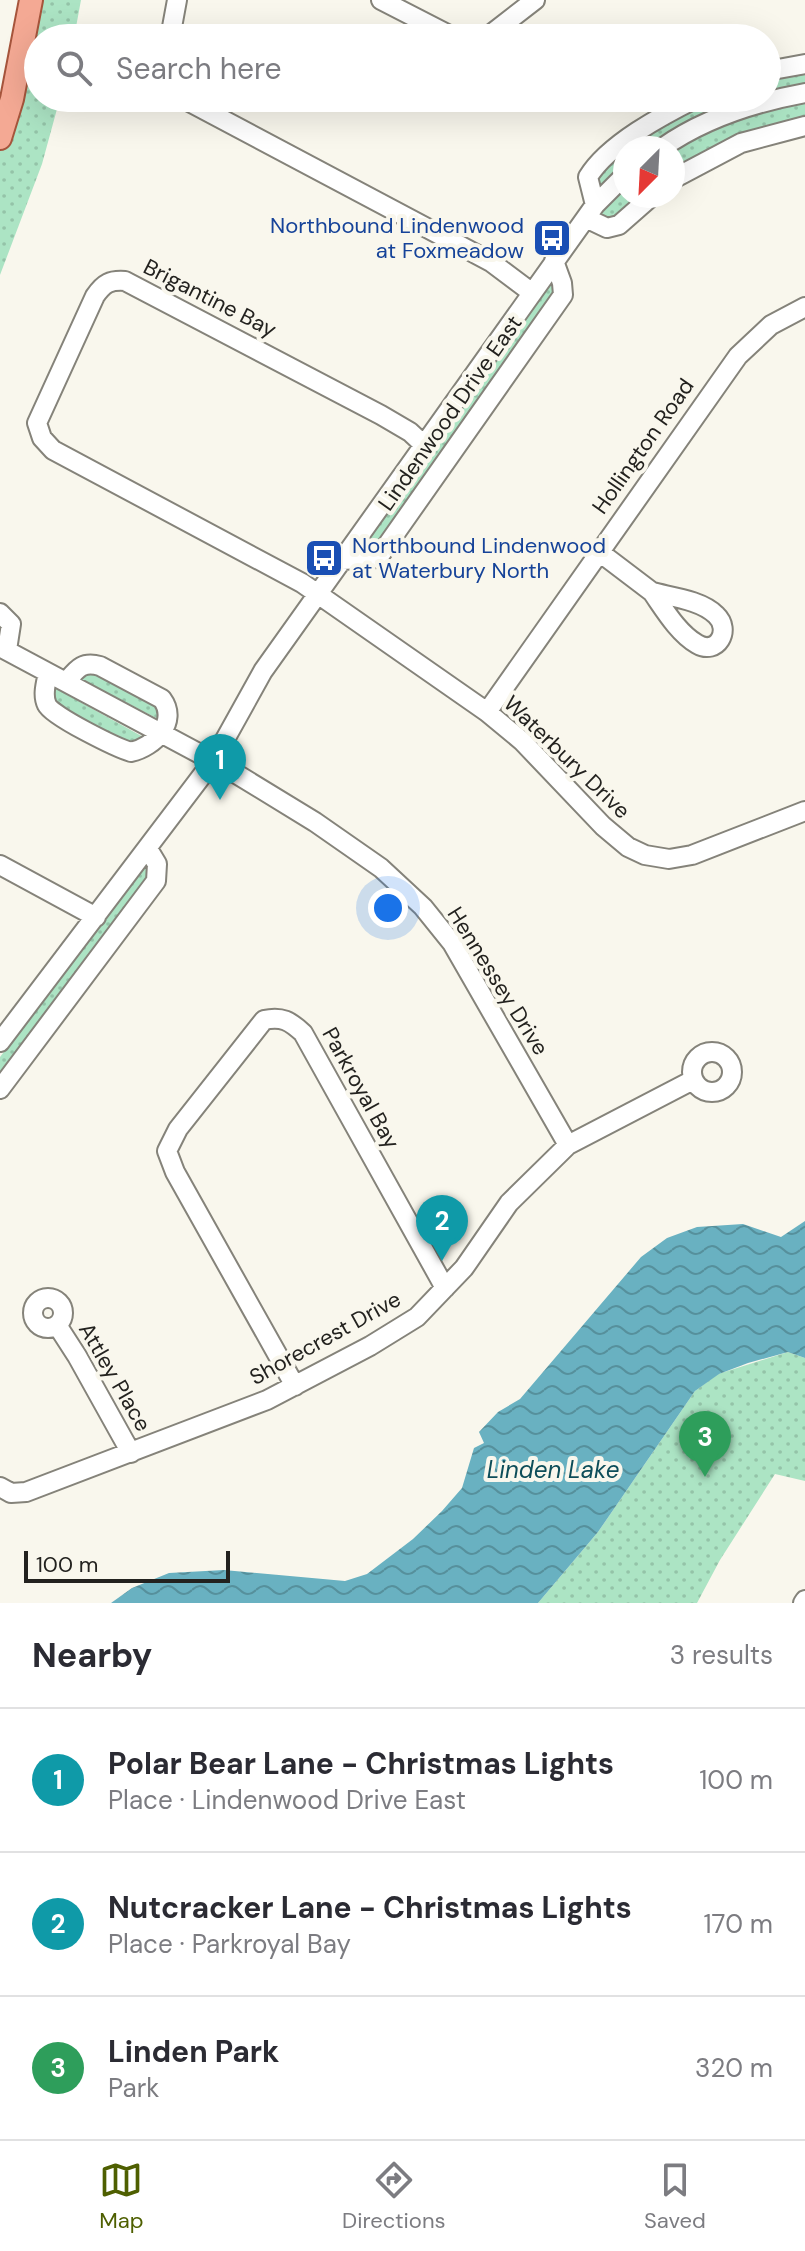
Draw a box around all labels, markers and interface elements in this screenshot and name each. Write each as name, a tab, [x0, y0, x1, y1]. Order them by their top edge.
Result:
search box	[24, 24, 781, 112]
icon: search	[52, 46, 96, 90]
text: Search here	[116, 49, 282, 88]
north arrow	[613, 136, 685, 208]
place label: Northbound Lindenwood at Foxmeadow	[270, 211, 524, 265]
bus stop icon: Northbound Lindenwood at Foxmeadow	[531, 217, 573, 259]
street label: Brigantine Bay	[139, 252, 281, 344]
street label: Lindenwood Drive East	[372, 310, 528, 516]
street label: Hollington Road	[585, 373, 701, 519]
place label: Northbound Lindenwood at Waterbury North	[352, 531, 606, 585]
bus stop icon: Northbound Lindenwood at Waterbury North	[303, 537, 345, 579]
street label: Waterbury Drive	[497, 689, 637, 825]
pin: 1	[194, 734, 246, 800]
your location	[368, 888, 408, 928]
street label: Hennessey Drive	[441, 901, 555, 1061]
street label: Parkroyal Bay	[316, 1022, 406, 1154]
pin: 2	[416, 1195, 468, 1261]
street label: Shorecrest Drive	[244, 1284, 406, 1392]
street label: Attley Place	[72, 1317, 158, 1437]
pin: 3	[679, 1411, 731, 1477]
water label: Linden Lake	[487, 1454, 619, 1485]
scale bar	[24, 1547, 230, 1583]
text: 100 m	[36, 1550, 98, 1579]
text: Nearby	[32, 1633, 152, 1678]
text: 3 results	[670, 1638, 773, 1672]
text: Polar Bear Lane - Christmas Lights	[108, 1744, 614, 1783]
text: 1	[53, 1763, 63, 1797]
text: 100 m	[699, 1763, 773, 1797]
text: Place · Lindenwood Drive East	[108, 1783, 466, 1817]
text: Nutcracker Lane - Christmas Lights	[108, 1888, 632, 1927]
text: 2	[50, 1907, 66, 1941]
text: 170 m	[704, 1907, 773, 1941]
text: Place · Parkroyal Bay	[108, 1927, 351, 1961]
text: Linden Park	[108, 2032, 279, 2071]
text: 3	[50, 2051, 66, 2085]
text: 320 m	[695, 2051, 773, 2085]
text: Park	[108, 2071, 159, 2105]
tab: Map	[99, 2158, 144, 2235]
tab: Directions	[342, 2158, 446, 2235]
tab: Saved	[644, 2158, 706, 2235]

